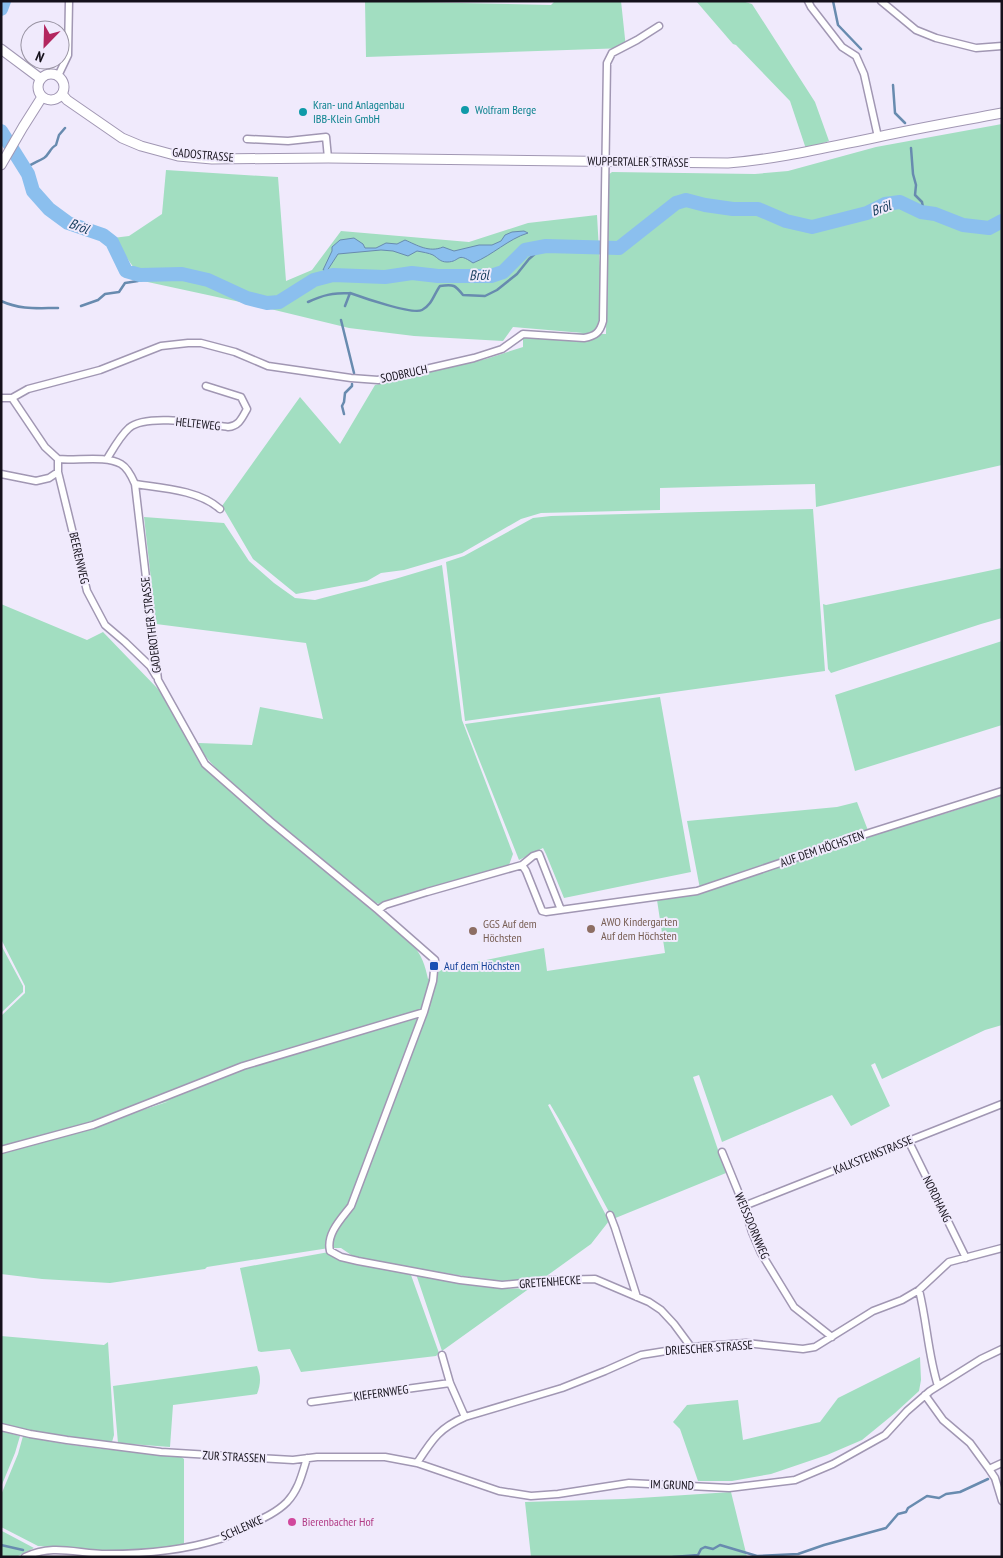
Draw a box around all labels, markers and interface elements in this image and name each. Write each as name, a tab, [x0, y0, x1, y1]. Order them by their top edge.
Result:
north arrow	[20, 20, 70, 70]
text: N	[33, 47, 47, 67]
place label: Kran- und Anlagenbau IBB-Klein GmbH	[313, 97, 404, 126]
place label: Wolfram Berge	[475, 102, 536, 117]
marker: Wolfram Berge	[459, 104, 471, 116]
marker: Kran- und Anlagenbau IBB-Klein GmbH	[297, 106, 309, 118]
street label: GADOSTRASSE	[172, 144, 234, 165]
street label: WUPPERTALER STRASSE	[587, 153, 689, 170]
water label: Bröl	[869, 196, 895, 220]
water label: Bröl	[67, 214, 93, 238]
water label: Bröl	[469, 266, 491, 284]
street label: SODBRUCH	[379, 361, 429, 386]
street label: HELTEWEG	[175, 414, 221, 433]
street label: BEERENWEG	[66, 531, 93, 585]
street label: GADEROTHER STRASSE	[137, 576, 164, 674]
street label: AUF DEM HÖCHSTEN	[778, 827, 866, 870]
place label: AWO Kindergarten Auf dem Höchsten	[601, 914, 678, 943]
place label: GGS Auf dem Höchsten	[483, 916, 537, 945]
marker: AWO Kindergarten Auf dem Höchsten	[585, 923, 597, 935]
marker: GGS Auf dem Höchsten	[467, 925, 479, 937]
place label: Auf dem Höchsten	[444, 958, 520, 973]
marker: Auf dem Höchsten	[428, 960, 440, 972]
street label: KALKSTEINSTRASSE	[831, 1132, 915, 1177]
street label: NORDHANG	[920, 1173, 955, 1224]
street label: WEISSDORNWEG	[732, 1190, 773, 1261]
street label: GRETENHECKE	[519, 1272, 581, 1291]
street label: DRIESCHER STRASSE	[665, 1337, 753, 1358]
street label: KIEFERNWEG	[353, 1381, 409, 1404]
street label: ZUR STRASSEN	[202, 1447, 266, 1466]
street label: IM GRUND	[650, 1476, 694, 1493]
street label: SCHLENKE	[218, 1512, 265, 1543]
place label: Bierenbacher Hof	[302, 1514, 375, 1529]
marker: Bierenbacher Hof	[286, 1516, 298, 1528]

